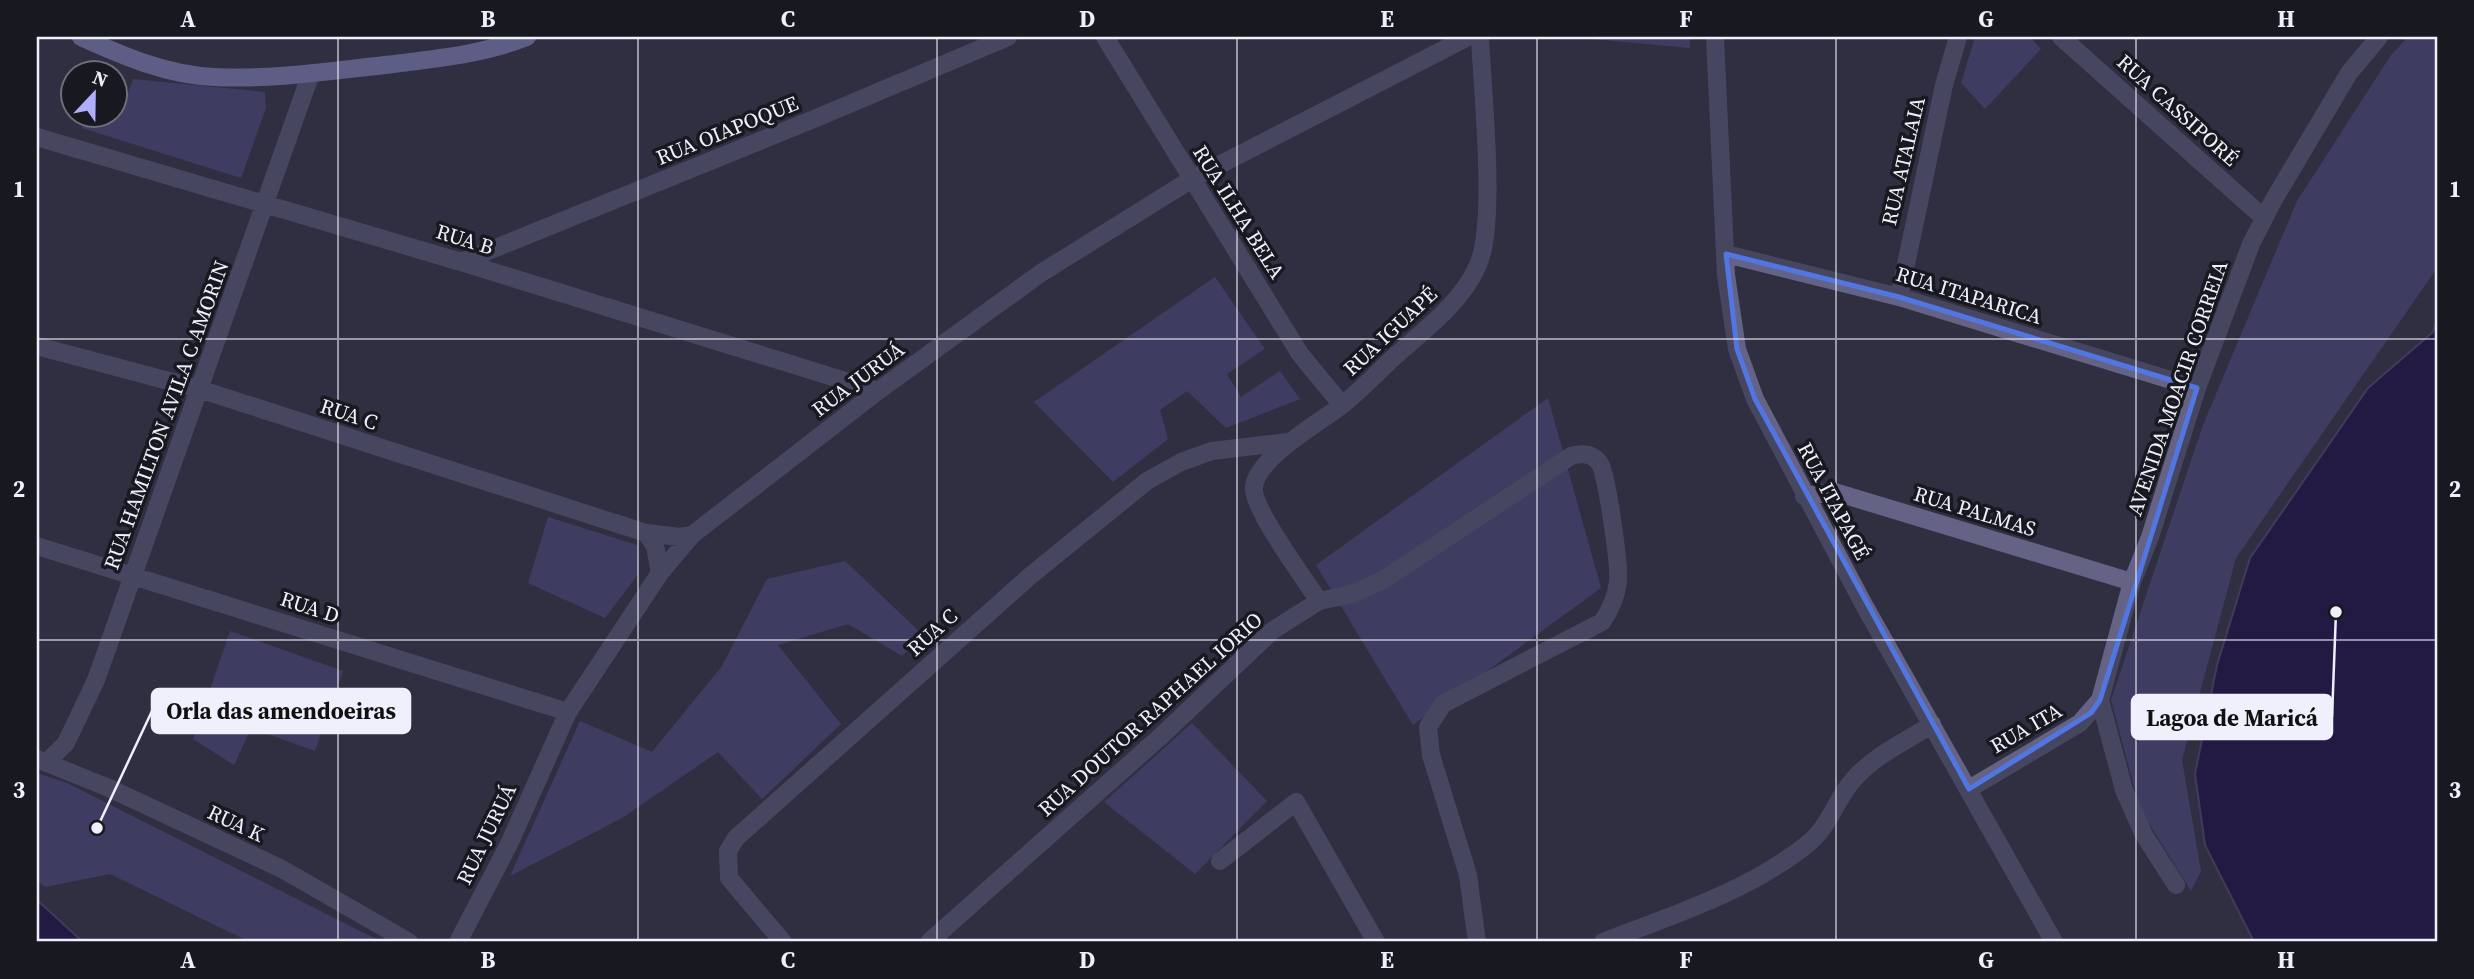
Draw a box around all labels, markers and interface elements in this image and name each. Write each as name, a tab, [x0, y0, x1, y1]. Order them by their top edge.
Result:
text: A	[180, 3, 196, 35]
text: B	[481, 3, 496, 35]
text: C	[781, 3, 795, 35]
text: D	[1079, 3, 1095, 35]
text: E	[1380, 3, 1394, 35]
text: F	[1679, 3, 1693, 35]
text: G	[1978, 3, 1994, 35]
text: H	[2277, 3, 2295, 35]
street label: RUA CASSIPORÉ	[2111, 48, 2245, 172]
north arrow	[60, 60, 130, 130]
text: N	[89, 64, 112, 93]
street label: RUA OIAPOQUE	[652, 88, 802, 172]
street label: RUA ATALAIA	[1874, 94, 1932, 228]
street label: RUA ILHA BELA	[1186, 140, 1292, 284]
text: 1	[13, 173, 25, 205]
text: 1	[2449, 173, 2461, 205]
street label: RUA B	[433, 217, 497, 261]
street label: RUA HAMILTON AVILA C AMORIN	[96, 256, 236, 574]
street label: AVENIDA MOACIR CORREIA	[2120, 256, 2234, 520]
street label: RUA ITAPARICA	[1892, 259, 2046, 331]
street label: RUA IGUAPÉ	[1337, 280, 1443, 382]
street label: RUA JURUÁ	[806, 335, 910, 423]
street label: RUA C	[317, 391, 381, 437]
street label: RUA ITAPAGÉ	[1791, 437, 1877, 565]
text: 2	[13, 473, 25, 505]
text: 2	[2449, 473, 2461, 505]
street label: RUA PALMAS	[1910, 479, 2040, 543]
street label: RUA D	[277, 584, 343, 630]
street label: RUA C	[900, 602, 964, 662]
street label: RUA DOUTOR RAPHAEL IORIO	[1031, 605, 1269, 823]
callout: Orla das amendoeiras	[152, 689, 410, 733]
text: Orla das amendoeiras	[166, 695, 396, 727]
callout: Lagoa de Maricá	[2132, 695, 2332, 739]
street label: RUA ITA	[1985, 696, 2067, 760]
text: Lagoa de Maricá	[2146, 702, 2319, 734]
text: 3	[13, 774, 25, 806]
text: 3	[2449, 774, 2461, 806]
street label: RUA JURUÁ	[449, 779, 523, 889]
street label: RUA K	[203, 797, 269, 849]
text: A	[180, 944, 196, 976]
text: B	[481, 944, 496, 976]
text: C	[781, 944, 795, 976]
text: D	[1079, 944, 1095, 976]
text: E	[1380, 944, 1394, 976]
text: F	[1679, 944, 1693, 976]
text: G	[1978, 944, 1994, 976]
text: H	[2277, 944, 2295, 976]

